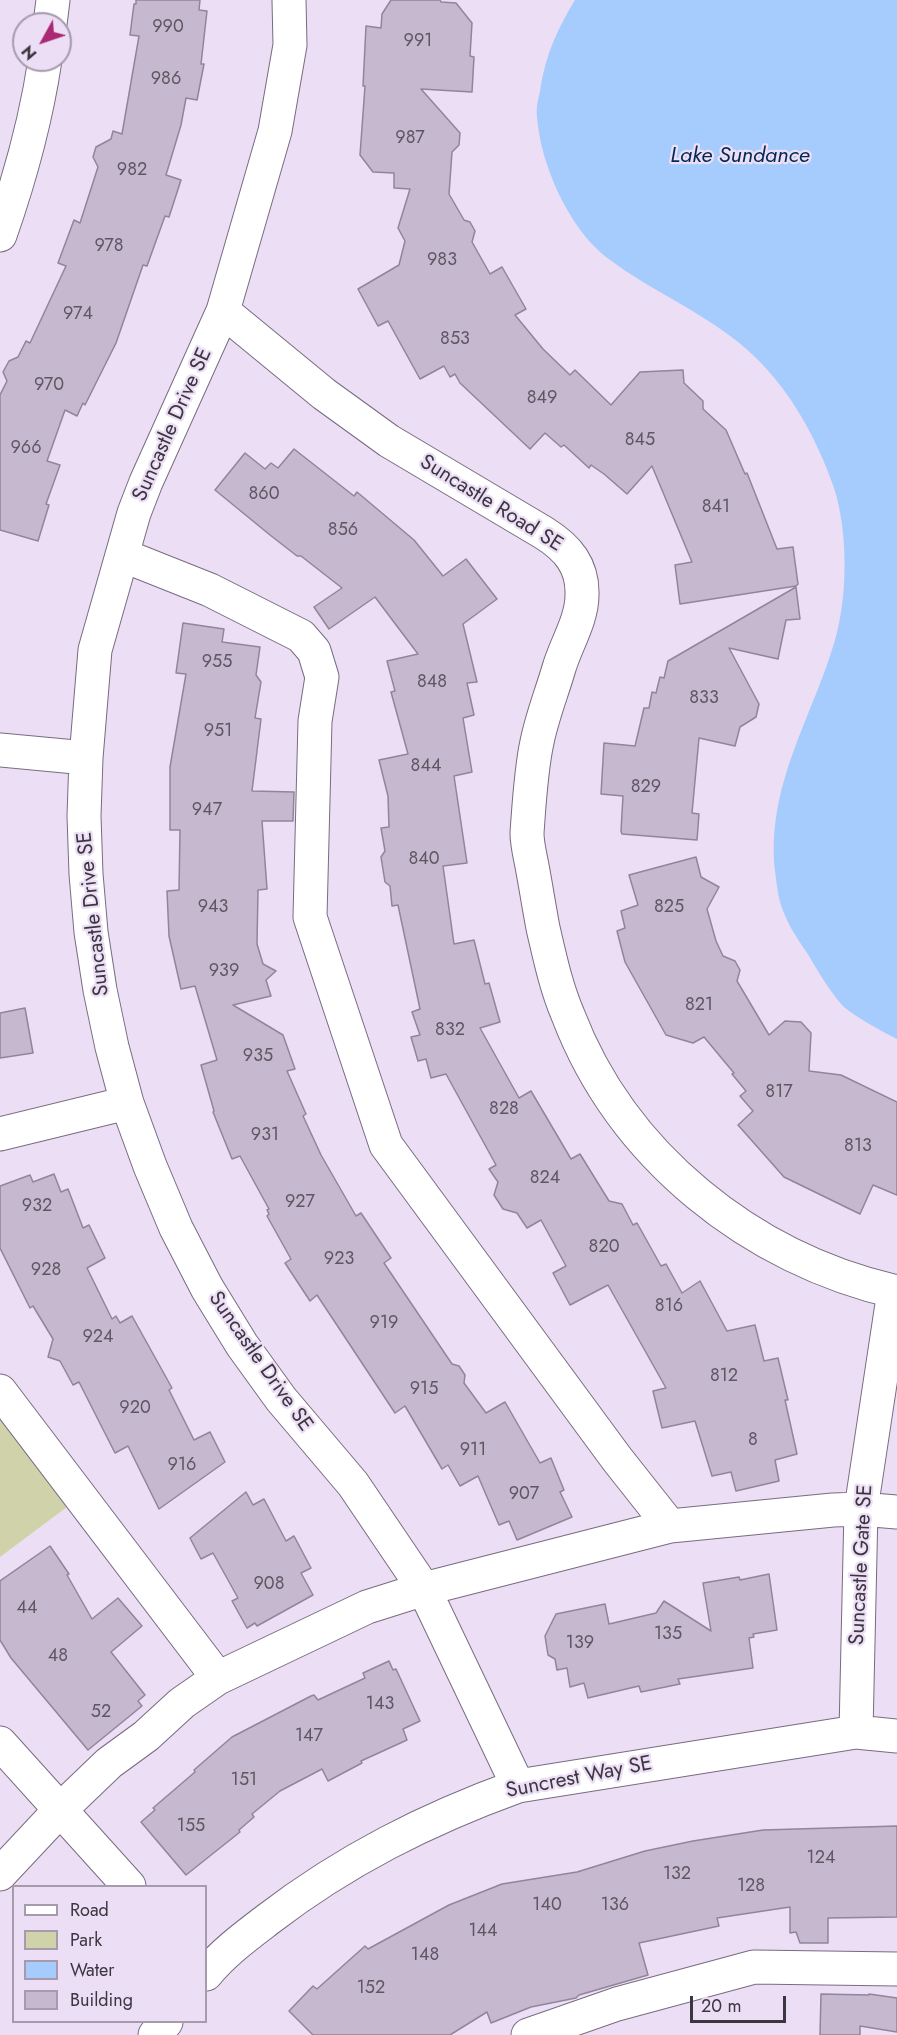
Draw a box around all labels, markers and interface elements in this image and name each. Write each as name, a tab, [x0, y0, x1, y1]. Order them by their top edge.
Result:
north arrow	[12, 12, 72, 72]
house number: 990	[152, 17, 184, 39]
house number: 991	[404, 31, 432, 53]
text: N	[16, 40, 42, 65]
house number: 986	[151, 69, 181, 91]
house number: 987	[395, 128, 425, 150]
water label: Lake Sundance	[670, 144, 810, 170]
house number: 982	[117, 160, 147, 182]
house number: 978	[94, 236, 124, 258]
house number: 983	[427, 250, 457, 272]
house number: 974	[63, 304, 93, 326]
house number: 853	[440, 329, 470, 351]
street label: Suncastle Drive SE	[128, 344, 218, 506]
house number: 970	[34, 375, 64, 397]
house number: 849	[527, 388, 557, 410]
house number: 845	[625, 430, 655, 452]
house number: 966	[10, 438, 42, 460]
street label: Suncastle Road SE	[415, 450, 567, 558]
house number: 860	[249, 484, 279, 506]
house number: 841	[702, 497, 730, 519]
house number: 856	[328, 520, 358, 542]
house number: 955	[202, 652, 232, 674]
house number: 848	[417, 672, 447, 694]
house number: 833	[689, 688, 719, 710]
house number: 951	[204, 721, 232, 743]
house number: 844	[411, 756, 441, 778]
house number: 829	[631, 777, 661, 799]
house number: 947	[192, 800, 222, 822]
street label: Suncastle Drive SE	[73, 831, 115, 997]
house number: 840	[408, 849, 440, 871]
house number: 943	[198, 897, 228, 919]
house number: 825	[654, 897, 684, 919]
house number: 939	[209, 961, 239, 983]
house number: 821	[685, 995, 713, 1017]
house number: 832	[435, 1020, 465, 1042]
house number: 935	[243, 1046, 273, 1068]
house number: 817	[765, 1082, 793, 1104]
house number: 828	[489, 1099, 519, 1121]
house number: 931	[251, 1125, 279, 1147]
house number: 813	[844, 1136, 872, 1158]
house number: 824	[530, 1168, 560, 1190]
house number: 927	[285, 1192, 315, 1214]
house number: 932	[22, 1196, 52, 1218]
house number: 820	[589, 1237, 619, 1259]
house number: 923	[324, 1249, 354, 1271]
house number: 928	[31, 1260, 61, 1282]
street label: Suncastle Drive SE	[202, 1287, 318, 1437]
house number: 816	[655, 1296, 683, 1318]
house number: 919	[370, 1313, 398, 1335]
house number: 924	[82, 1327, 114, 1349]
house number: 812	[710, 1366, 738, 1388]
house number: 915	[410, 1379, 438, 1401]
house number: 920	[119, 1398, 151, 1420]
house number: 8	[748, 1430, 758, 1452]
house number: 911	[460, 1440, 486, 1462]
house number: 916	[168, 1455, 196, 1477]
house number: 907	[509, 1484, 539, 1506]
street label: Suncastle Gate SE	[845, 1484, 879, 1646]
house number: 908	[254, 1574, 284, 1596]
house number: 44	[17, 1598, 37, 1620]
house number: 135	[654, 1624, 682, 1646]
house number: 139	[566, 1633, 594, 1655]
house number: 48	[48, 1646, 68, 1668]
house number: 143	[366, 1694, 394, 1716]
house number: 52	[91, 1702, 111, 1724]
house number: 147	[295, 1726, 323, 1748]
street label: Suncrest Way SE	[504, 1751, 654, 1805]
house number: 151	[231, 1770, 257, 1792]
house number: 155	[177, 1816, 205, 1838]
house number: 124	[807, 1848, 835, 1870]
house number: 132	[663, 1864, 691, 1886]
house number: 128	[737, 1876, 765, 1898]
legend	[12, 1885, 207, 2023]
house number: 140	[532, 1895, 562, 1917]
house number: 136	[601, 1895, 629, 1917]
text: Road	[70, 1897, 109, 1923]
house number: 144	[468, 1921, 498, 1943]
text: Park	[70, 1927, 102, 1953]
house number: 148	[411, 1945, 439, 1967]
text: Water	[70, 1957, 114, 1983]
house number: 152	[357, 1978, 385, 2000]
scale bar	[693, 1984, 789, 2022]
text: Building	[70, 1987, 133, 2013]
text: 20 m	[701, 1993, 741, 2019]

